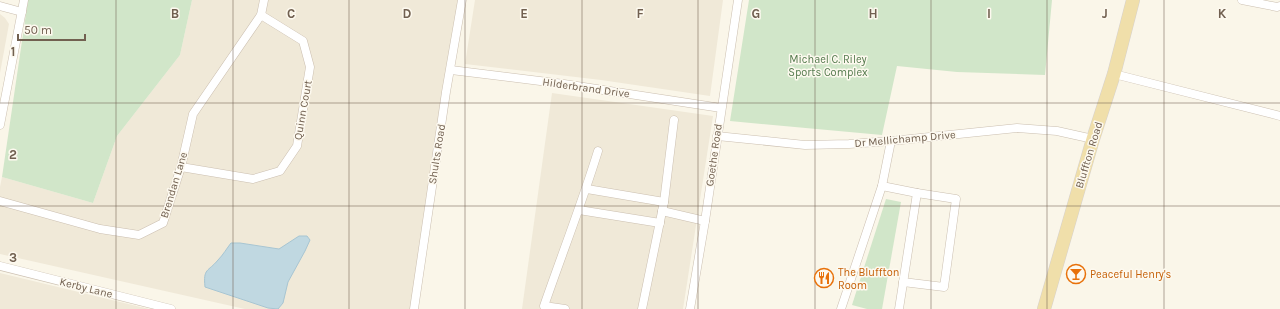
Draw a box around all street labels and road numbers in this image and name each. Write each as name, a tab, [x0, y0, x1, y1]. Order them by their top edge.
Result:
street label: Hilderbrand Drive	[542, 75, 631, 101]
street label: Quinn Court	[291, 79, 315, 141]
street label: Bluffton Road	[1073, 120, 1105, 190]
street label: Shults Road	[426, 123, 448, 185]
street label: Goethe Road	[703, 123, 725, 187]
street label: Dr Mellichamp Drive	[854, 128, 957, 150]
street label: Brendan Lane	[158, 150, 190, 220]
street label: Kerby Lane	[58, 275, 114, 301]

